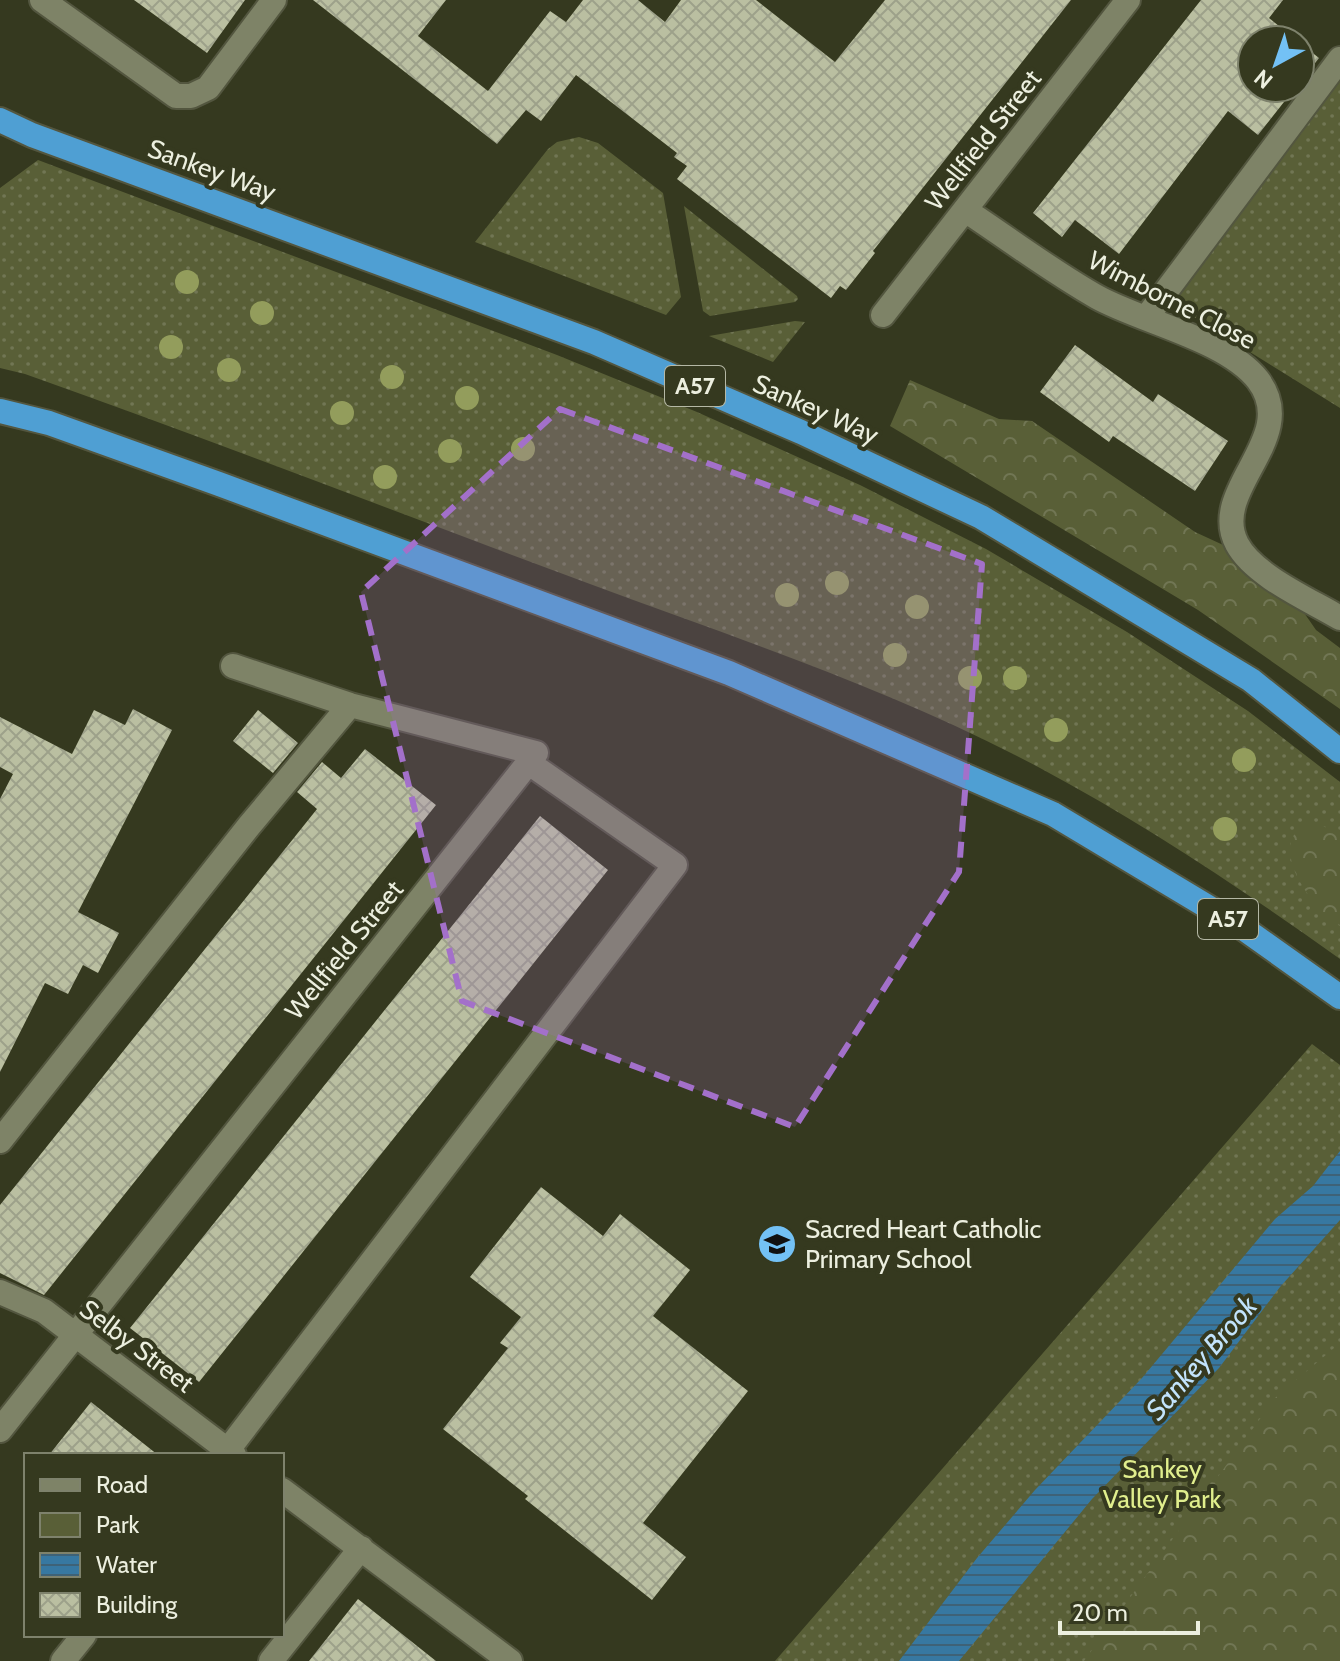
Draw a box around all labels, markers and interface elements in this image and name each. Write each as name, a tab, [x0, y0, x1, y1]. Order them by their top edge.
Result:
north arrow	[1236, 24, 1316, 104]
street label: Wellfield Street	[918, 63, 1048, 217]
text: N	[1249, 64, 1278, 94]
street label: Sankey Way	[144, 132, 280, 208]
street label: Wimborne Close	[1083, 244, 1261, 356]
road number: A57	[665, 366, 725, 406]
street label: Sankey Way	[748, 367, 884, 451]
street label: Wellfield Street	[278, 874, 410, 1026]
road number: A57	[1198, 899, 1258, 939]
place label: Sacred Heart Catholic Primary School	[805, 1213, 1042, 1275]
school or university icon: Sacred Heart Catholic Primary School	[756, 1223, 798, 1265]
water label: Sankey Brook	[1138, 1289, 1264, 1427]
street label: Selby Street	[74, 1293, 201, 1399]
legend	[24, 1453, 284, 1637]
park label: Sankey Valley Park	[1103, 1453, 1222, 1515]
text: Road	[96, 1470, 148, 1499]
text: Park	[96, 1510, 139, 1539]
text: Water	[96, 1550, 157, 1579]
scale bar	[1060, 1585, 1198, 1635]
text: Building	[96, 1590, 178, 1619]
text: 20 m	[1072, 1598, 1128, 1627]

